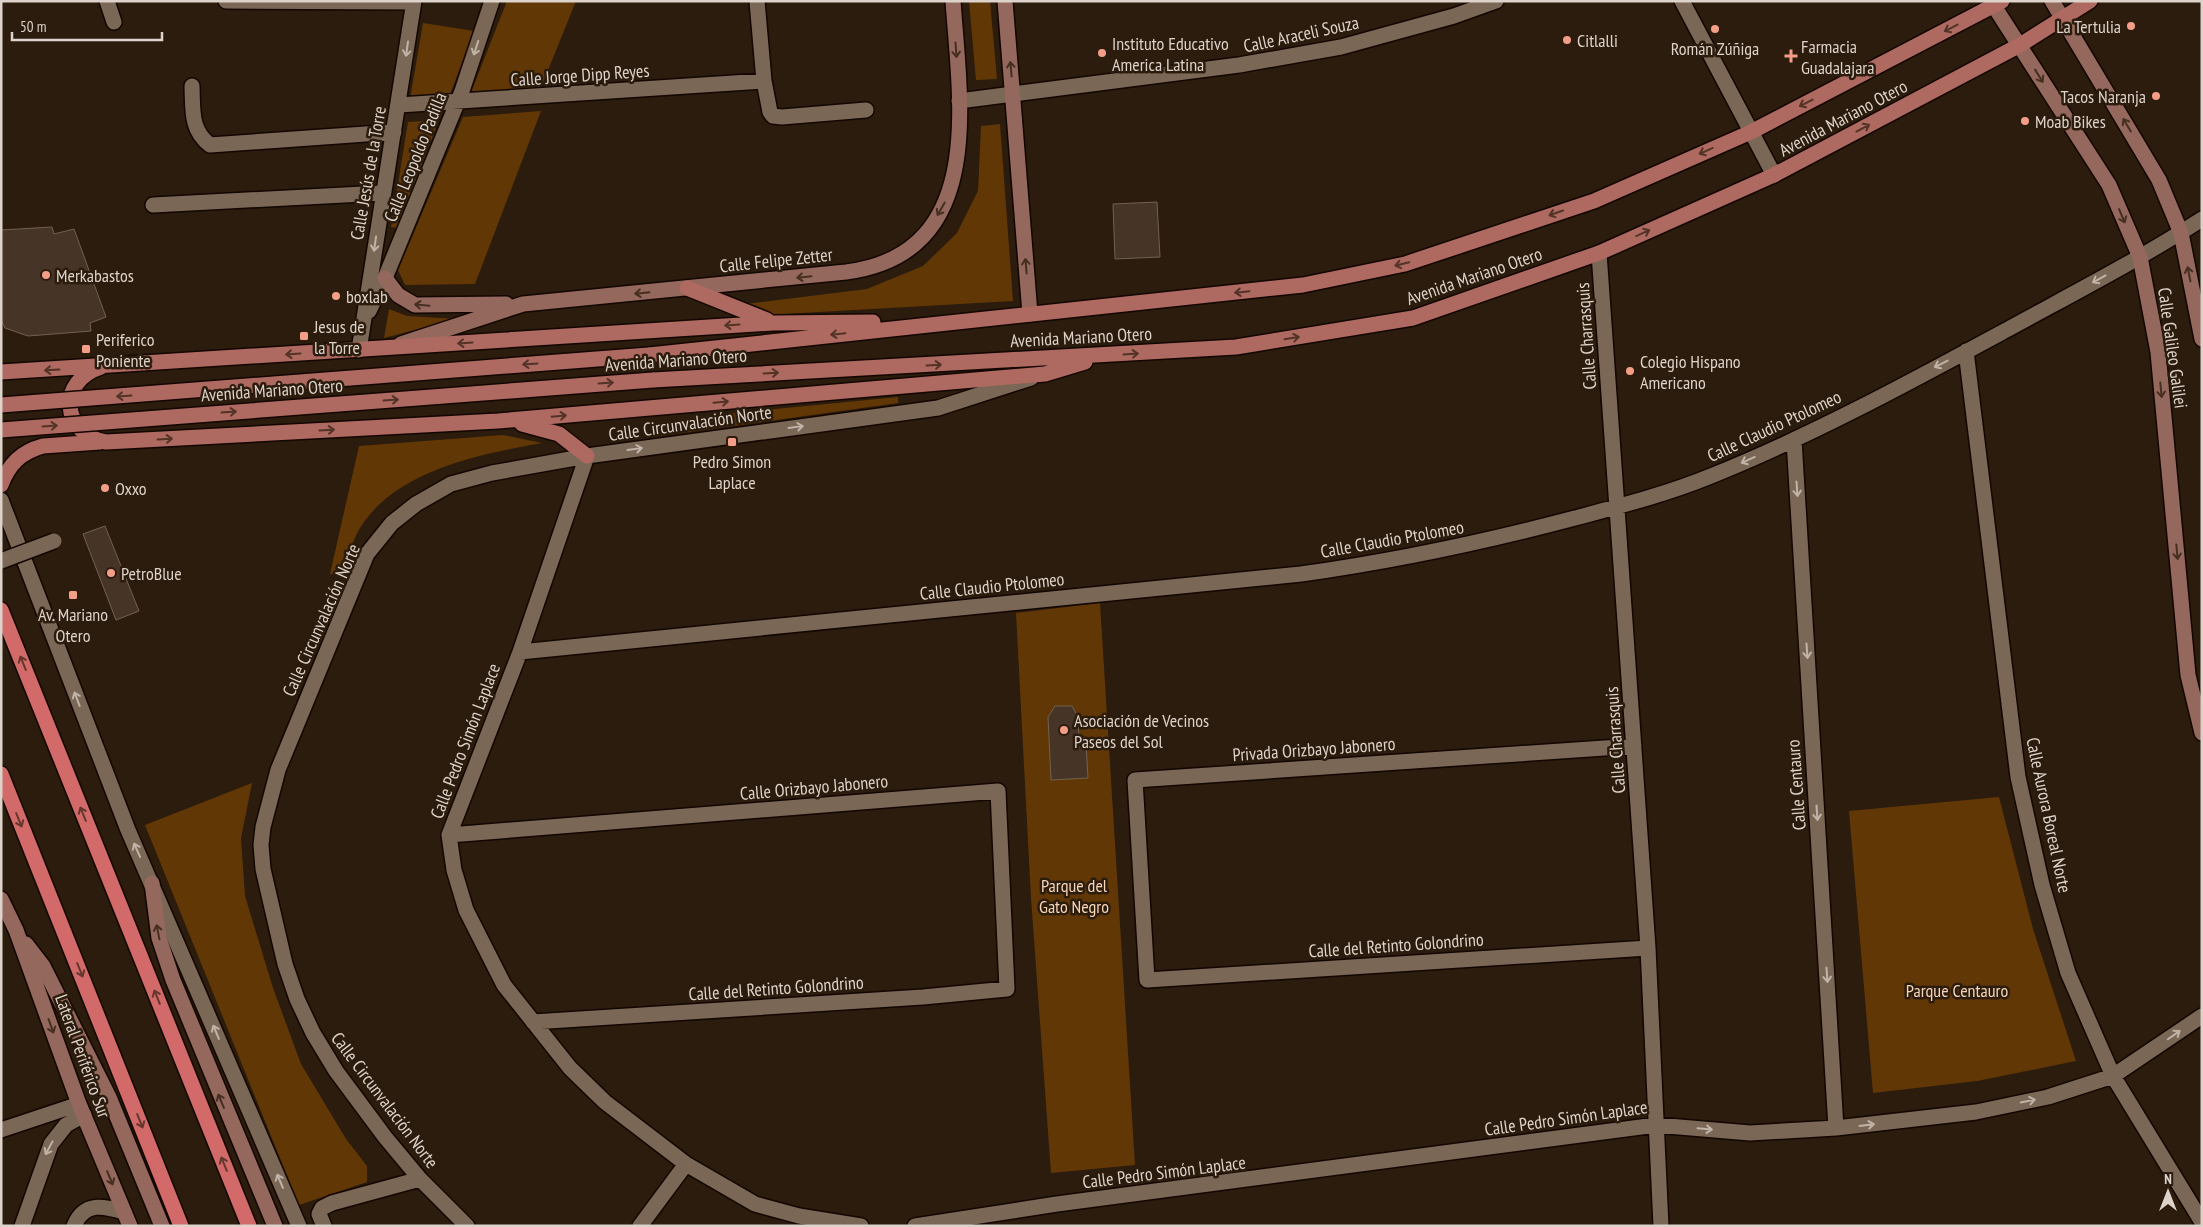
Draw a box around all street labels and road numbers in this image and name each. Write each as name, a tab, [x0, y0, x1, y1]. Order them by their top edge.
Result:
street label: Calle Araceli Souza	[1241, 11, 1361, 57]
street label: Calle Jorge Dipp Reyes	[510, 59, 650, 91]
street label: Avenida Mariano Otero	[1775, 74, 1911, 161]
street label: Calle Leopoldo Padilla	[379, 89, 451, 225]
street label: Calle Jesús de la Torre	[345, 104, 391, 242]
street label: Avenida Mariano Otero	[1403, 242, 1545, 310]
street label: Calle Felipe Zetter	[718, 243, 834, 277]
street label: Calle Charrasquis	[1571, 282, 1601, 390]
street label: Calle Galileo Galilei	[2153, 286, 2193, 410]
street label: Avenida Mariano Otero	[1009, 322, 1153, 352]
street label: Avenida Mariano Otero	[604, 344, 748, 376]
street label: Avenida Mariano Otero	[200, 374, 344, 406]
street label: Calle Claudio Ptolomeo	[1703, 385, 1845, 467]
street label: Calle Circunvalación Norte	[607, 400, 773, 446]
street label: Calle Claudio Ptolomeo	[1319, 515, 1466, 563]
street label: Calle Circunvalación Norte	[277, 540, 365, 700]
street label: Calle Claudio Ptolomeo	[919, 567, 1066, 605]
street label: Calle Pedro Simón Laplace	[425, 660, 505, 822]
street label: Calle Charrasquis	[1600, 686, 1630, 794]
street label: Privada Orizbayo Jabonero	[1232, 732, 1396, 766]
street label: Calle Aurora Boreal Norte	[2021, 735, 2077, 895]
street label: Calle Centauro	[1781, 739, 1811, 831]
street label: Calle Orizbayo Jabonero	[739, 769, 889, 805]
street label: Calle del Retinto Golondrino	[1308, 927, 1485, 963]
street label: Calle del Retinto Golondrino	[688, 970, 865, 1006]
street label: Lateral Periférico Sur	[50, 991, 116, 1121]
street label: Calle Circunvalación Norte	[326, 1027, 444, 1173]
street label: Calle Pedro Simón Laplace	[1483, 1095, 1649, 1141]
street label: Calle Pedro Simón Laplace	[1081, 1151, 1247, 1193]

